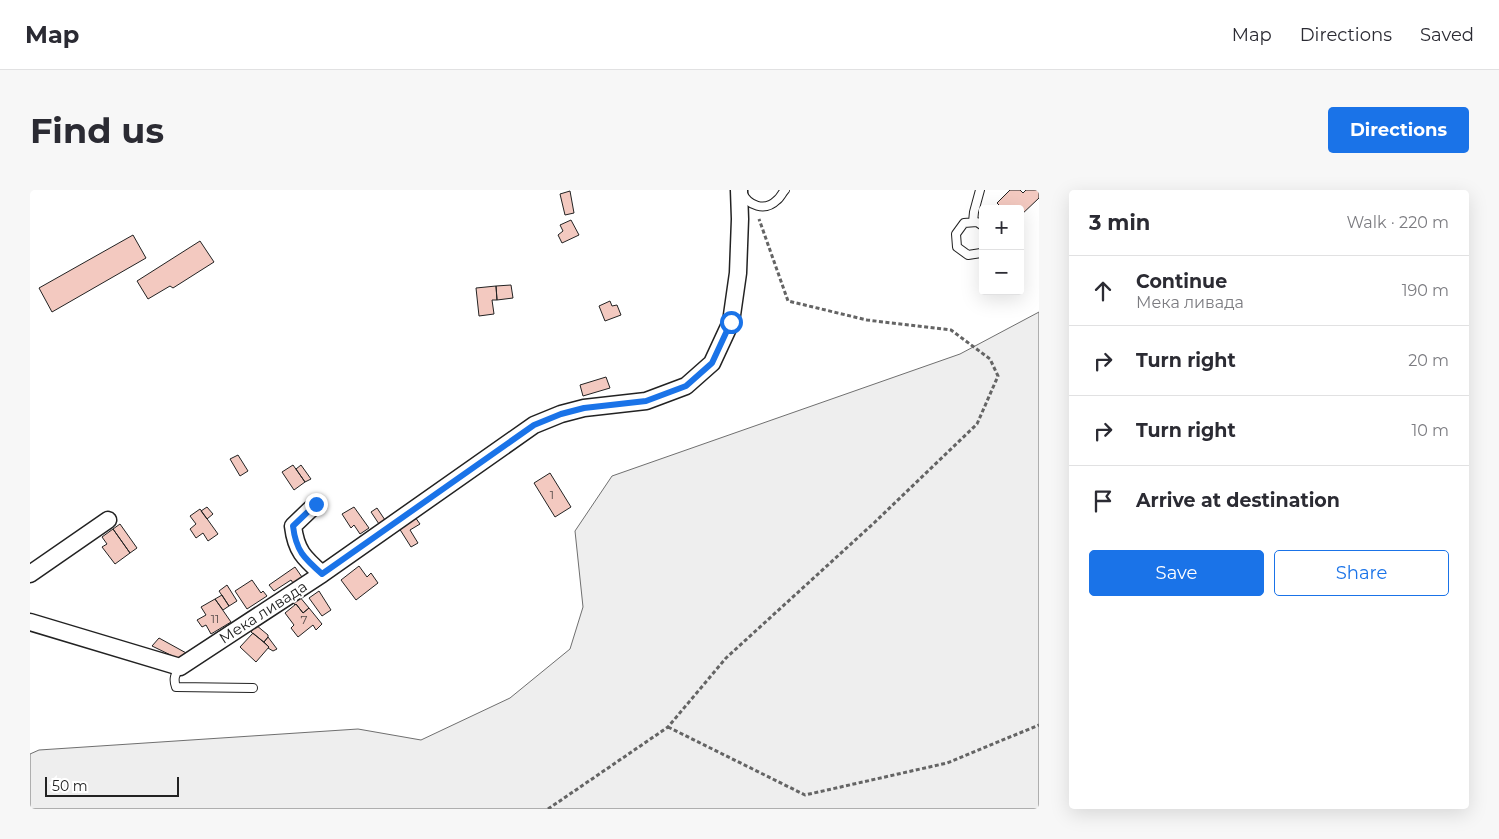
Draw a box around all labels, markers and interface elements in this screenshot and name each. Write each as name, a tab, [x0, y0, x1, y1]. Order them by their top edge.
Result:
text: Map	[25, 20, 79, 49]
text: Map	[1232, 24, 1272, 46]
text: Directions	[1300, 24, 1392, 46]
text: Saved	[1420, 24, 1474, 46]
button: Directions	[1328, 107, 1469, 153]
text: Find us	[30, 109, 164, 152]
map controls	[979, 205, 1024, 295]
button: +	[979, 205, 1024, 250]
text: 3 min	[1089, 210, 1150, 235]
text: Walk · 220 m	[1346, 213, 1449, 232]
button: −	[979, 250, 1024, 295]
text: Continue	[1136, 270, 1227, 293]
icon: ahead	[1089, 277, 1117, 305]
text: 190 m	[1402, 281, 1449, 300]
text: Мека ливада	[1136, 293, 1244, 312]
route start	[720, 311, 743, 334]
icon: right	[1089, 347, 1117, 375]
text: Turn right	[1136, 349, 1236, 372]
text: 20 m	[1408, 351, 1449, 370]
icon: right	[1089, 417, 1117, 445]
text: Turn right	[1136, 419, 1236, 442]
text: 10 m	[1411, 421, 1449, 440]
house number: 1	[550, 487, 554, 502]
icon: arrive	[1089, 487, 1117, 515]
text: Arrive at destination	[1136, 489, 1340, 512]
route end	[305, 493, 328, 516]
button: Save	[1089, 550, 1264, 596]
button: Share	[1274, 550, 1449, 596]
street label: Мека ливада	[215, 576, 311, 648]
house number: 11	[211, 611, 219, 626]
house number: 7	[300, 612, 308, 627]
scale bar	[45, 774, 179, 797]
text: 50 m	[52, 777, 88, 795]

